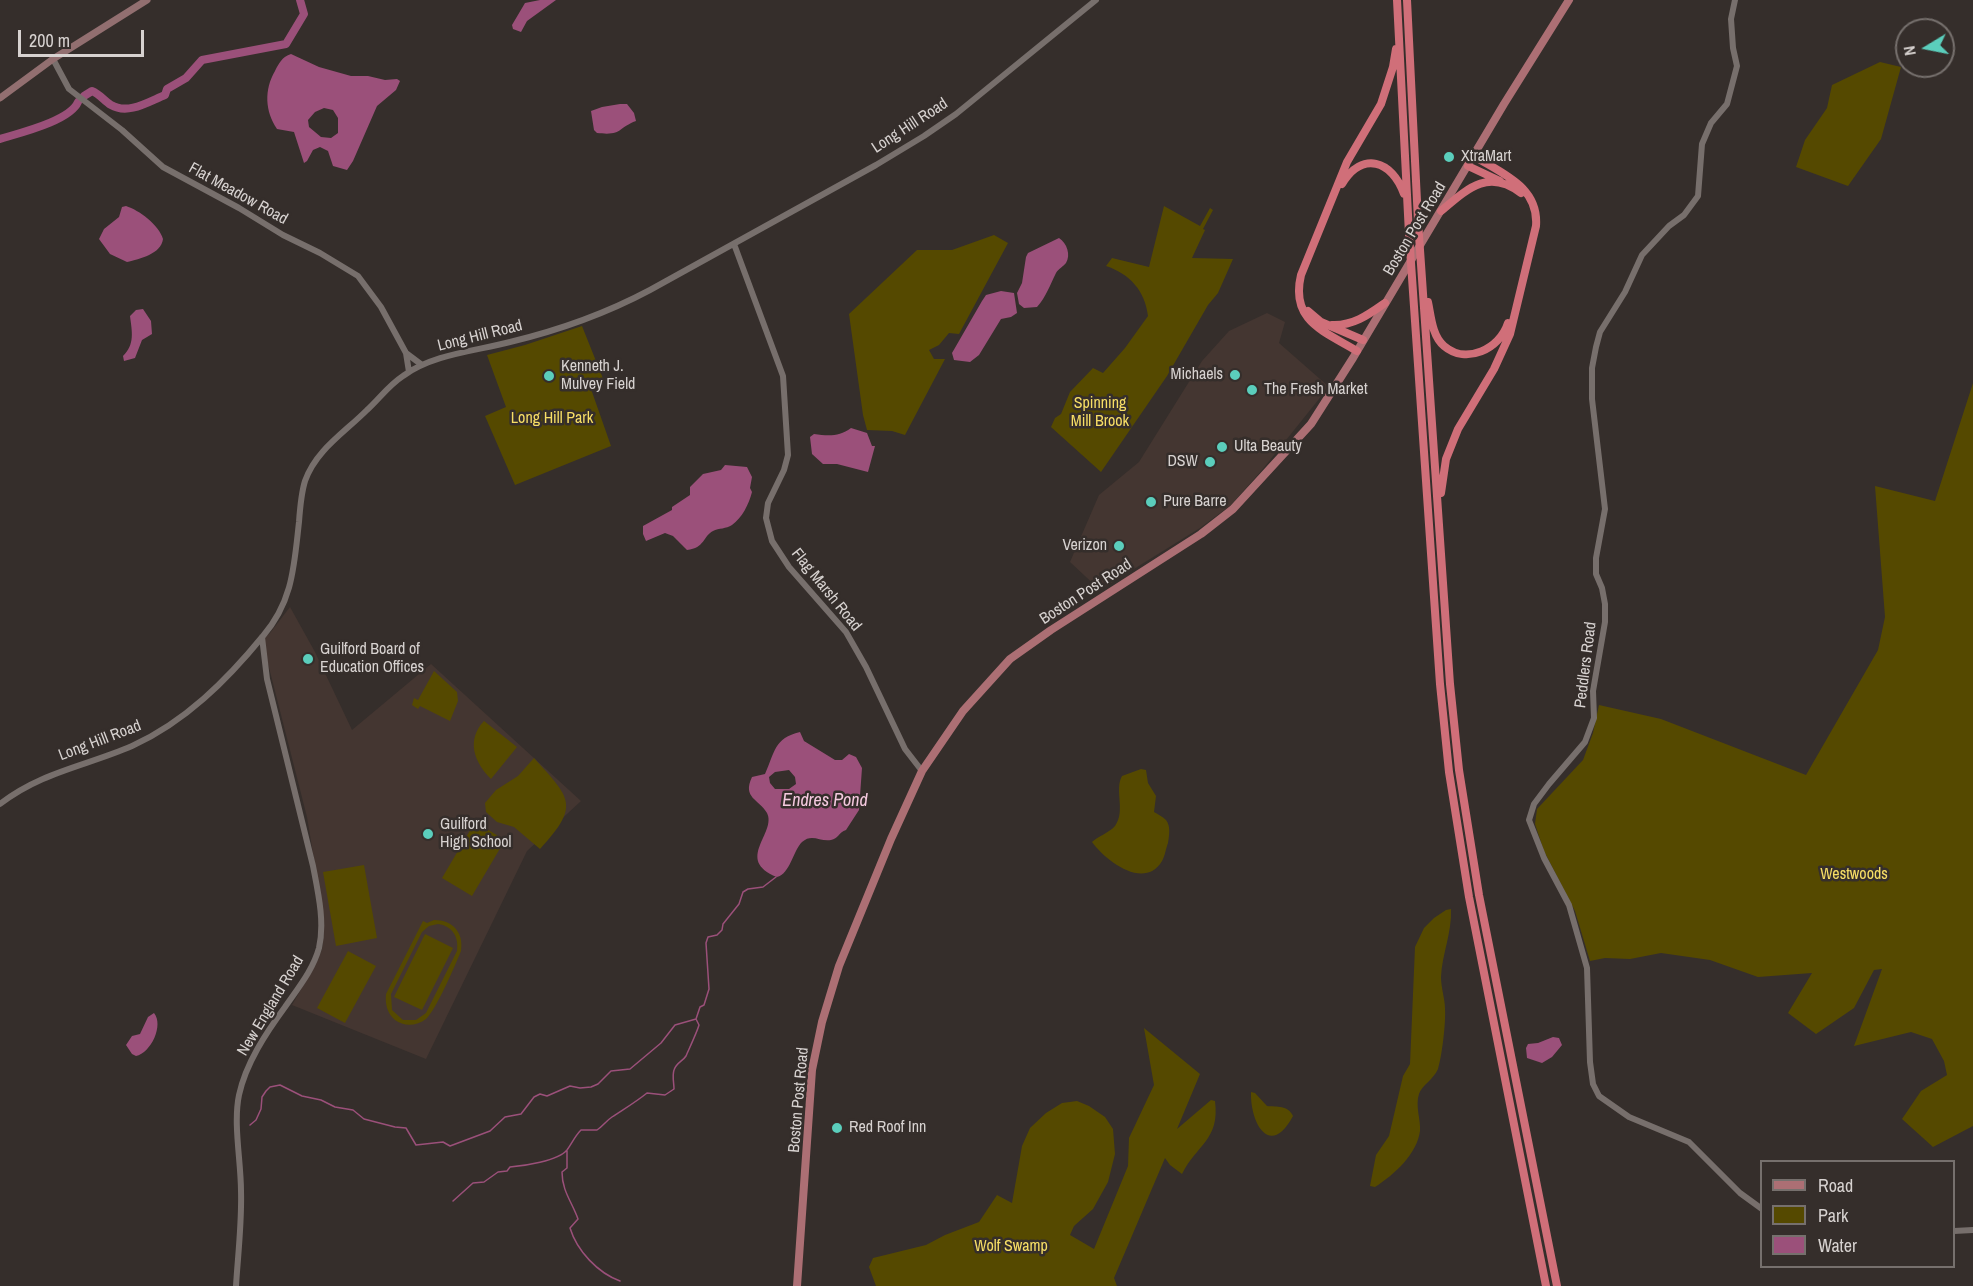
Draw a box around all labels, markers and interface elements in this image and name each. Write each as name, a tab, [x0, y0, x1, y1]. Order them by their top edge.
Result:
scale bar	[21, 18, 147, 56]
north arrow	[1895, 18, 1955, 78]
text: 200 m	[29, 28, 70, 53]
text: N	[1898, 44, 1921, 57]
street label: Long Hill Road	[868, 94, 952, 158]
place label: XtraMart	[1461, 147, 1511, 167]
marker: XtraMart	[1442, 150, 1456, 164]
street label: Flat Meadow Road	[185, 159, 291, 229]
street label: Boston Post Road	[1380, 179, 1450, 279]
street label: Long Hill Road	[436, 316, 524, 356]
place label: Kenneth J. Mulvey Field	[561, 357, 635, 395]
place label: Michaels	[1171, 365, 1223, 385]
marker: Michaels	[1228, 368, 1242, 382]
marker: Kenneth J. Mulvey Field	[542, 369, 556, 383]
place label: The Fresh Market	[1264, 380, 1368, 400]
marker: The Fresh Market	[1245, 383, 1259, 397]
park label: Spinning Mill Brook	[1071, 394, 1129, 432]
park label: Long Hill Park	[511, 409, 593, 429]
place label: Ulta Beauty	[1234, 437, 1302, 457]
marker: Ulta Beauty	[1215, 440, 1229, 454]
place label: DSW	[1167, 452, 1198, 472]
marker: DSW	[1203, 455, 1217, 469]
place label: Pure Barre	[1163, 492, 1226, 512]
marker: Pure Barre	[1144, 495, 1158, 509]
place label: Verizon	[1063, 536, 1107, 556]
marker: Verizon	[1112, 539, 1126, 553]
street label: Flag Marsh Road	[787, 545, 865, 635]
street label: Boston Post Road	[1036, 555, 1136, 629]
street label: Peddlers Road	[1571, 621, 1601, 709]
place label: Guilford Board of Education Offices	[320, 640, 424, 678]
marker: Guilford Board of Education Offices	[301, 652, 315, 666]
street label: Long Hill Road	[56, 716, 144, 766]
water label: Endres Pond	[782, 790, 868, 812]
place label: Guilford High School	[440, 815, 511, 853]
marker: Guilford High School	[421, 827, 435, 841]
park label: Westwoods	[1820, 865, 1888, 885]
street label: New England Road	[234, 953, 308, 1059]
street label: Boston Post Road	[785, 1046, 813, 1154]
place label: Red Roof Inn	[849, 1118, 926, 1138]
marker: Red Roof Inn	[830, 1121, 844, 1135]
legend	[1760, 1160, 1955, 1268]
text: Road	[1818, 1173, 1853, 1198]
text: Park	[1818, 1203, 1848, 1228]
text: Water	[1818, 1233, 1857, 1258]
park label: Wolf Swamp	[974, 1237, 1048, 1257]

